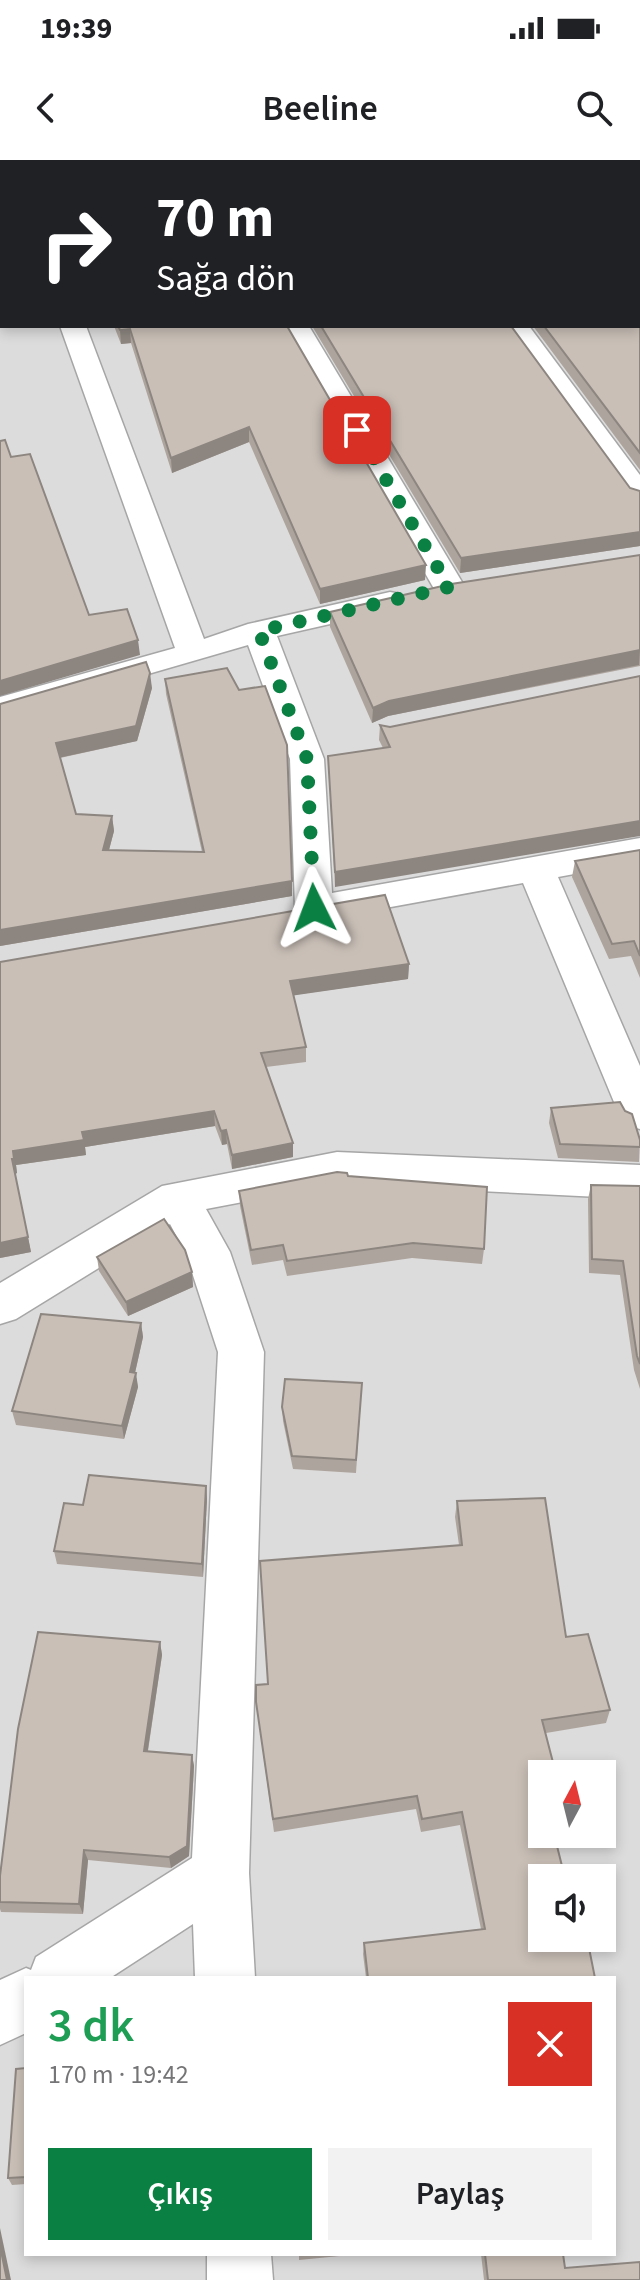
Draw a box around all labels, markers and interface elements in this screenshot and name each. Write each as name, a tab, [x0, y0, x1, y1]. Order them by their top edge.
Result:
text: 19:39	[40, 7, 112, 50]
text: Beeline	[262, 83, 378, 134]
icon: back	[24, 86, 68, 130]
icon: search	[572, 86, 616, 130]
text: 70 m	[156, 179, 274, 258]
icon: right	[24, 192, 128, 296]
text: Sağa dön	[156, 253, 295, 304]
pin	[323, 396, 391, 464]
icon: arrive	[335, 408, 379, 452]
position arrow	[272, 866, 356, 950]
north arrow	[528, 1760, 616, 1848]
map controls	[528, 1760, 616, 1952]
button: sound	[528, 1864, 616, 1952]
text: 3 dk	[48, 1992, 134, 2060]
button: close	[508, 2002, 592, 2086]
text: 170 m · 19:42	[48, 2056, 189, 2093]
button: Çıkış	[48, 2148, 312, 2240]
button: Paylaş	[328, 2148, 592, 2240]

